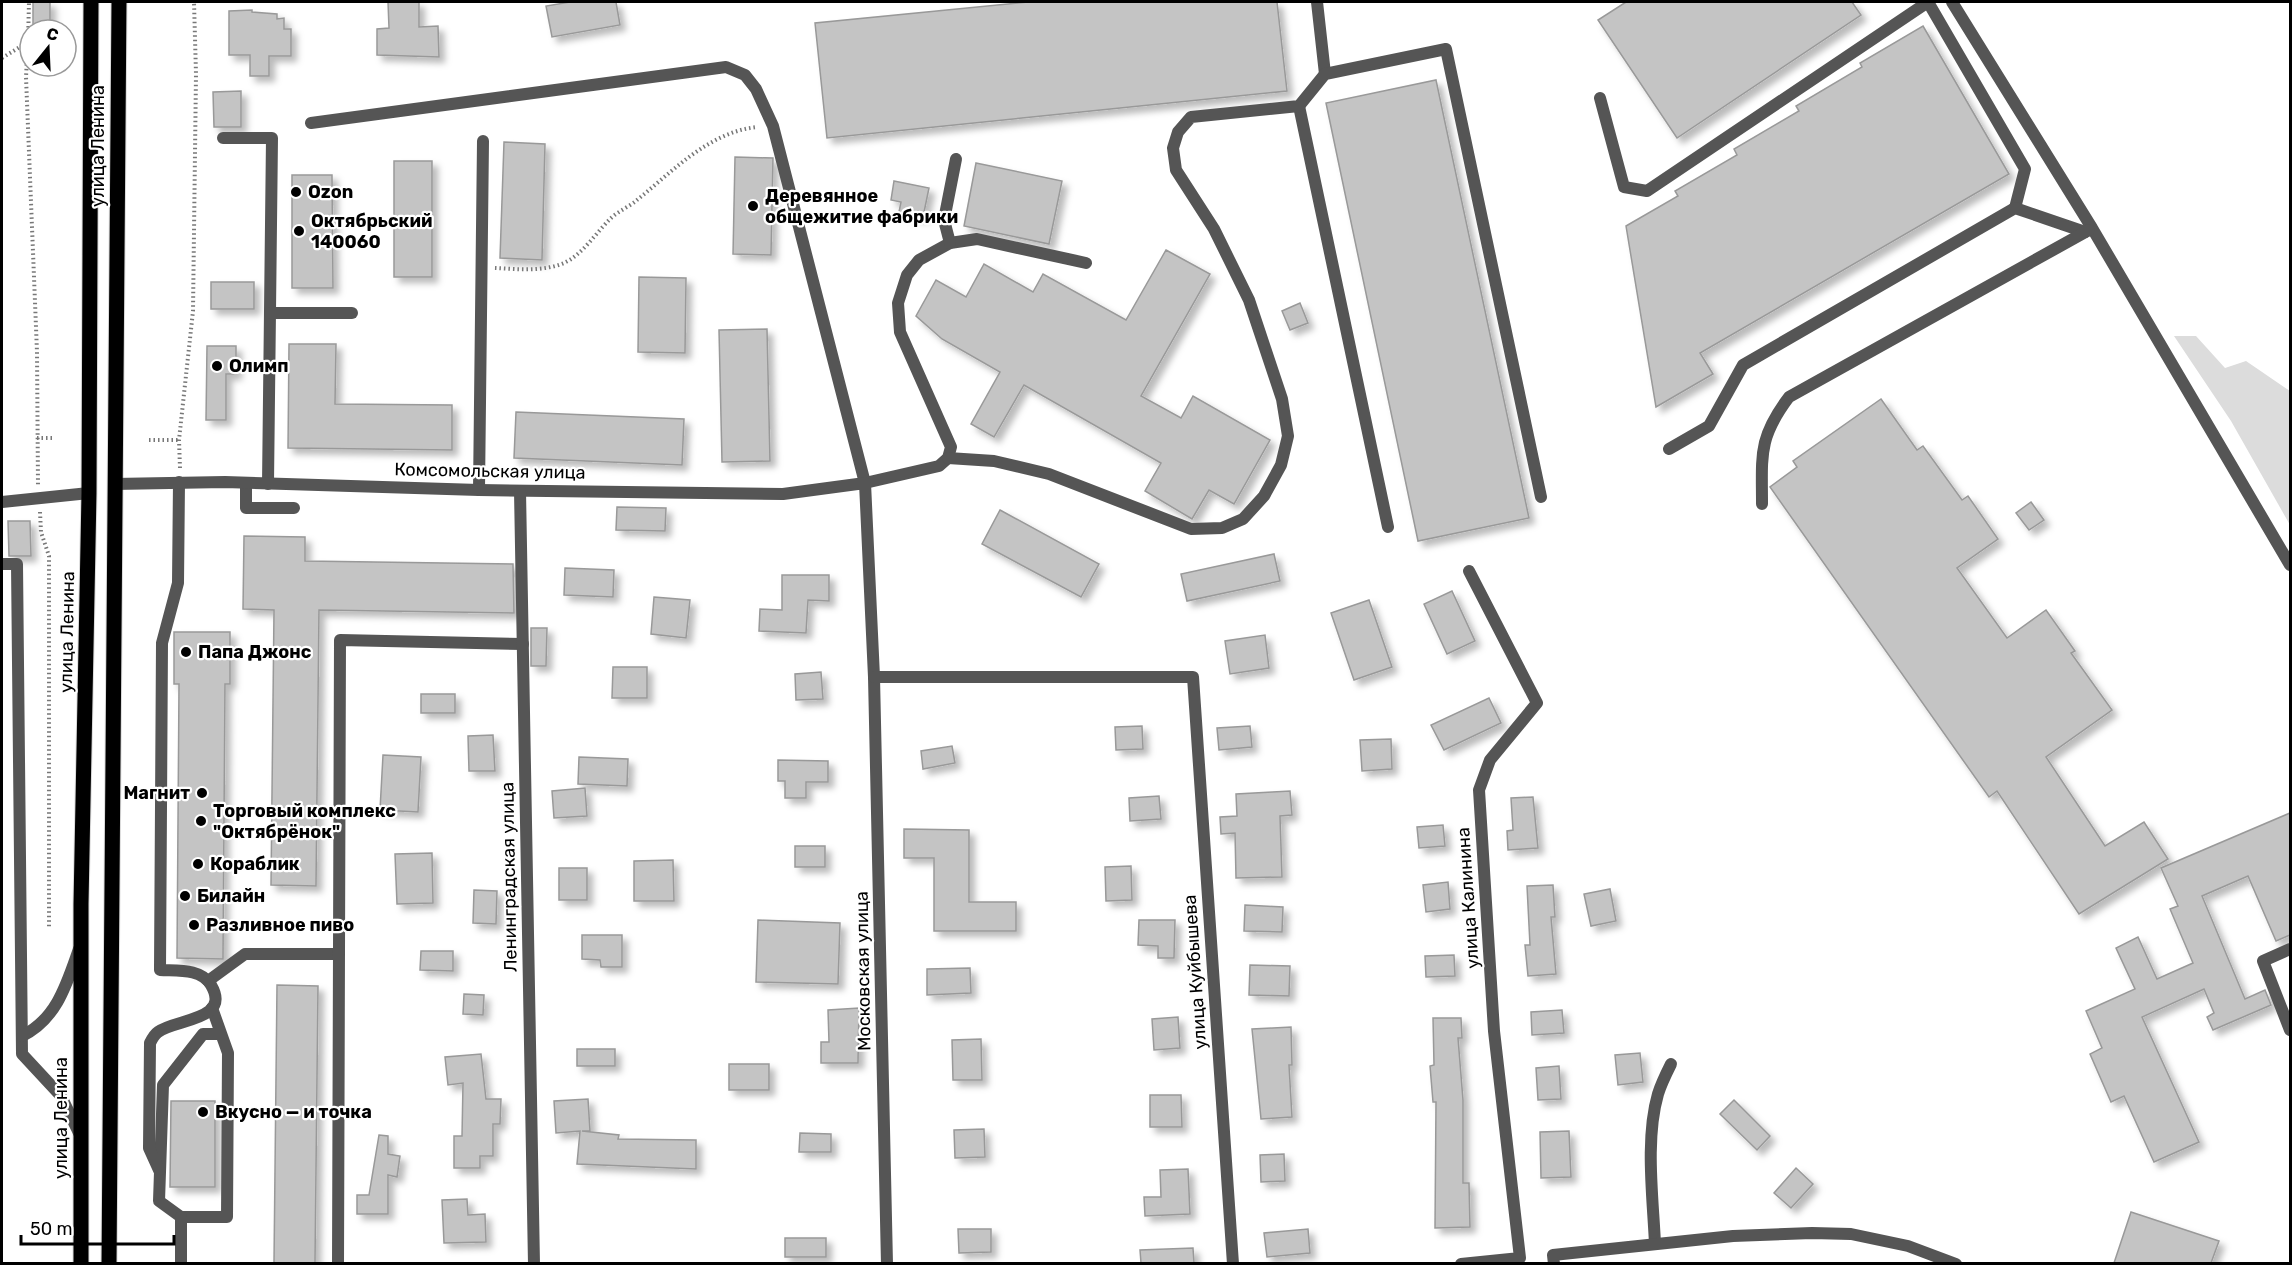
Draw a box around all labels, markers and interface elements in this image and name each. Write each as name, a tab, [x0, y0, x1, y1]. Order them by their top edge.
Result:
north arrow	[18, 18, 78, 78]
text: С	[44, 23, 61, 45]
street label: улица Ленина	[87, 85, 109, 207]
place label: Ozon	[308, 181, 353, 203]
marker: Ozon	[289, 185, 303, 199]
place label: Деревянное общежитие фабрики	[765, 185, 958, 228]
marker: Деревянное общежитие фабрики	[746, 199, 760, 213]
place label: Октябрьский 140060	[311, 210, 432, 253]
marker: Октябрьский 140060	[292, 224, 306, 238]
place label: Олимп	[229, 355, 289, 377]
marker: Олимп	[210, 359, 224, 373]
street label: Комсомольская улица	[394, 458, 586, 484]
street label: улица Ленина	[55, 571, 79, 693]
place label: Папа Джонс	[198, 641, 312, 663]
marker: Папа Джонс	[179, 645, 193, 659]
place label: Магнит	[123, 782, 190, 804]
street label: Ленинградская улица	[496, 782, 522, 972]
marker: Магнит	[195, 786, 209, 800]
place label: Торговый комплекс "Октябрёнок"	[213, 800, 396, 843]
marker: Торговый комплекс "Октябрёнок"	[194, 814, 208, 828]
street label: улица Калинина	[1452, 826, 1484, 970]
place label: Кораблик	[210, 853, 300, 875]
marker: Кораблик	[191, 857, 205, 871]
place label: Билайн	[197, 885, 265, 907]
marker: Билайн	[178, 889, 192, 903]
street label: Московская улица	[851, 891, 875, 1051]
street label: улица Куйбышева	[1179, 894, 1211, 1050]
place label: Разливное пиво	[206, 914, 354, 936]
marker: Разливное пиво	[187, 918, 201, 932]
street label: улица Ленина	[50, 1057, 72, 1179]
place label: Вкусно — и точка	[215, 1101, 372, 1123]
marker: Вкусно — и точка	[196, 1105, 210, 1119]
scale bar	[21, 1208, 174, 1246]
text: 50 m	[30, 1218, 73, 1240]

